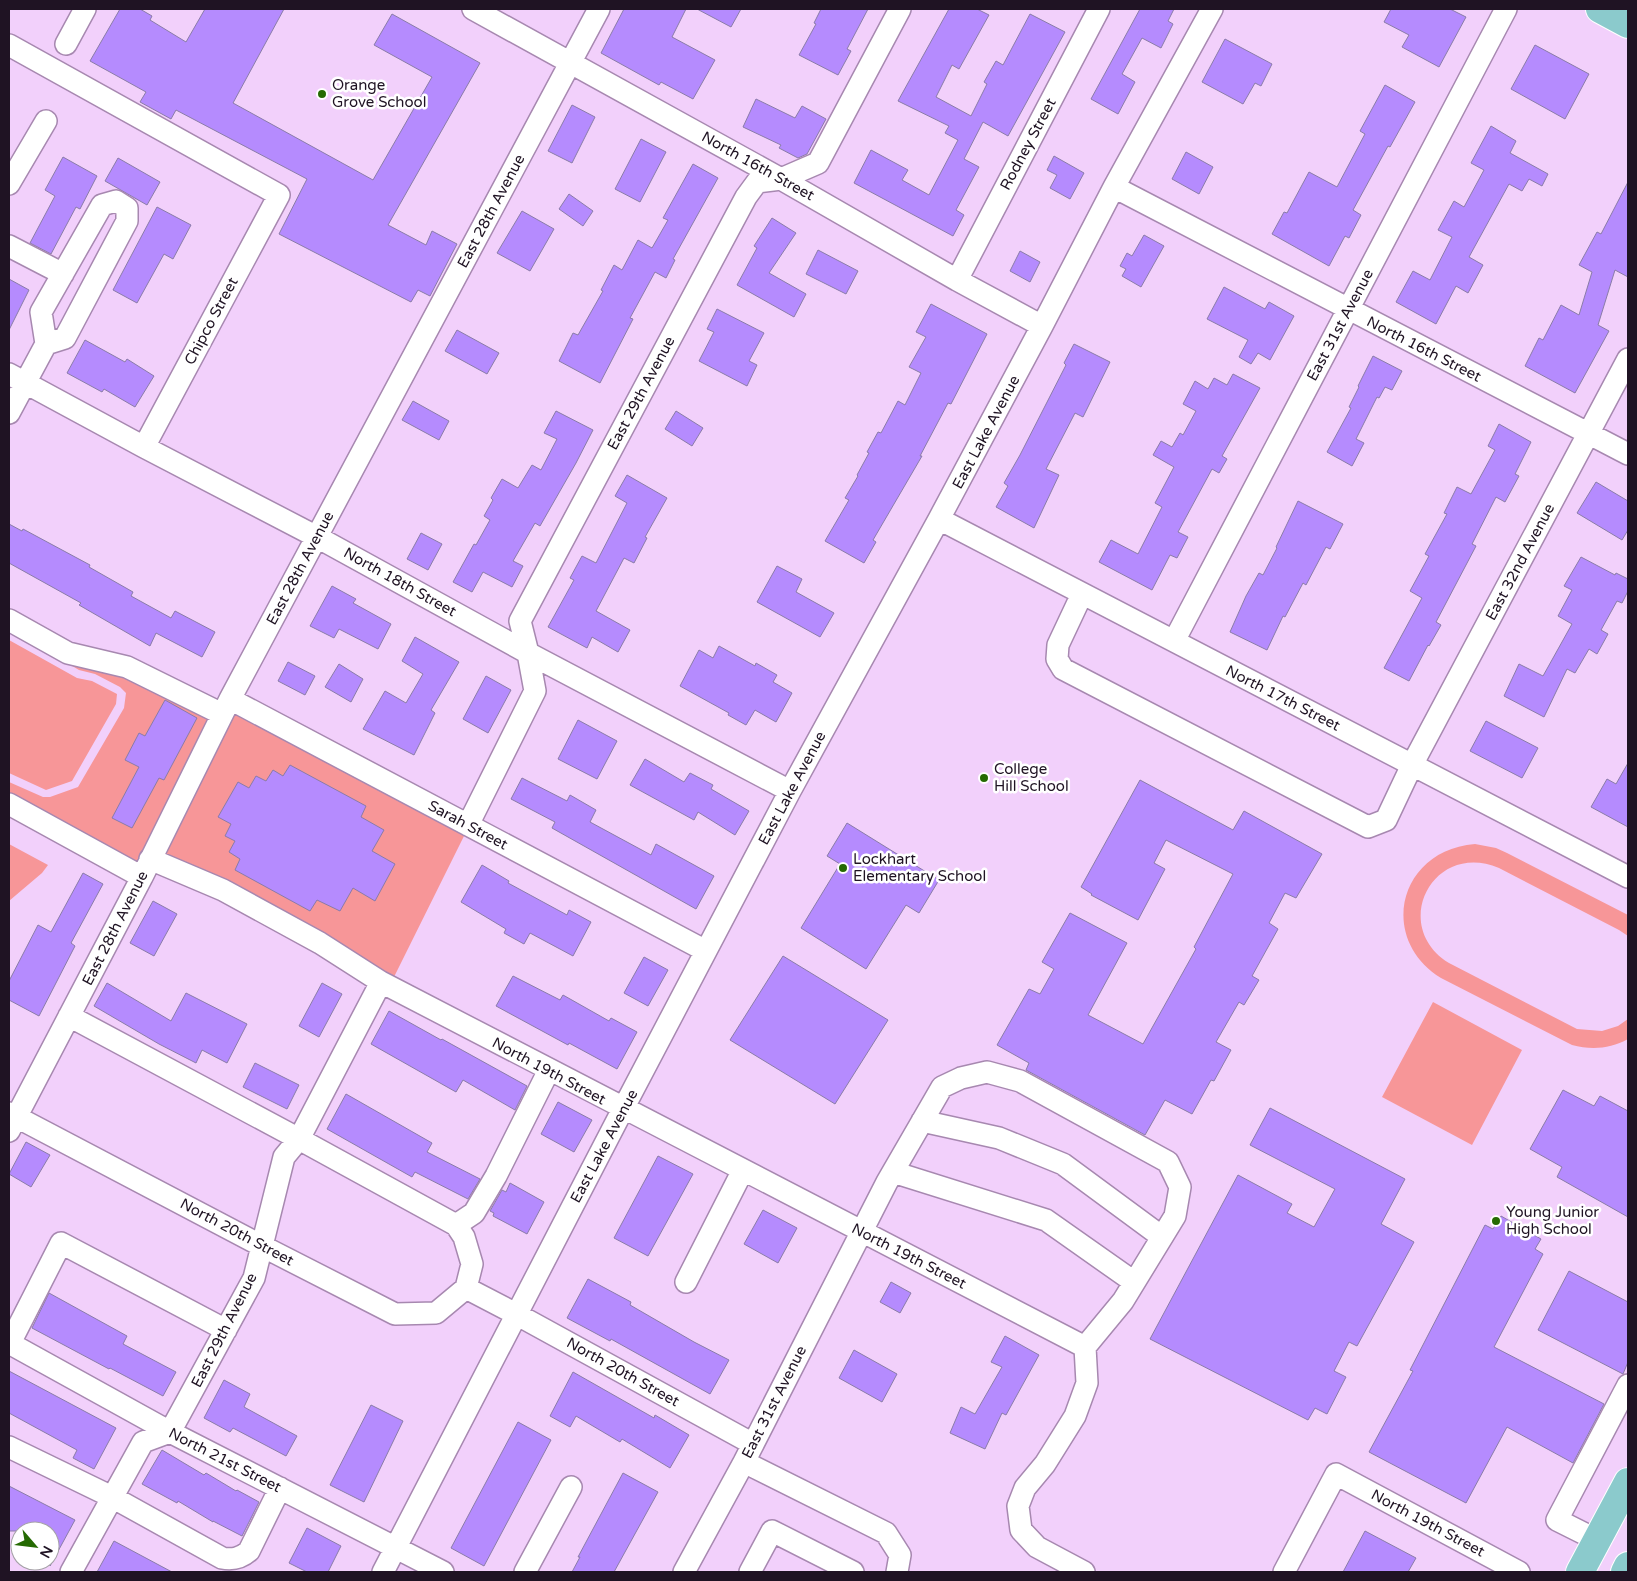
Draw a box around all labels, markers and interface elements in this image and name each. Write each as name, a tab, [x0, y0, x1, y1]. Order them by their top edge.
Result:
place label: Orange Grove School	[332, 76, 426, 111]
marker: Orange Grove School	[316, 88, 328, 100]
street label: Rodney Street	[996, 95, 1060, 193]
street label: North 16th Street	[699, 128, 818, 205]
street label: East 28th Avenue	[453, 151, 529, 271]
street label: East 31st Avenue	[1303, 266, 1377, 384]
street label: Chipco Street	[180, 274, 242, 368]
street label: North 16th Street	[1364, 312, 1484, 386]
street label: East 29th Avenue	[603, 333, 679, 453]
street label: East Lake Avenue	[949, 372, 1023, 492]
street label: East 32nd Avenue	[1482, 501, 1558, 623]
street label: East 28th Avenue	[262, 508, 338, 628]
street label: North 18th Street	[341, 544, 460, 621]
street label: North 17th Street	[1223, 661, 1343, 735]
street label: East Lake Avenue	[755, 728, 829, 848]
place label: College Hill School	[994, 760, 1069, 795]
marker: College Hill School	[978, 772, 990, 784]
street label: Sarah Street	[425, 796, 511, 854]
place label: Lockhart Elementary School	[853, 850, 986, 885]
marker: Lockhart Elementary School	[837, 862, 849, 874]
street label: East 28th Avenue	[78, 868, 152, 988]
street label: North 19th Street	[489, 1033, 609, 1109]
street label: East Lake Avenue	[567, 1086, 641, 1206]
street label: North 20th Street	[177, 1194, 297, 1270]
place label: Young Junior High School	[1506, 1203, 1599, 1238]
marker: Young Junior High School	[1490, 1215, 1502, 1227]
street label: North 19th Street	[849, 1219, 969, 1293]
street label: East 29th Avenue	[187, 1270, 261, 1390]
street label: North 20th Street	[564, 1334, 683, 1411]
street label: East 31st Avenue	[738, 1343, 810, 1461]
street label: North 21st Street	[166, 1424, 285, 1496]
street label: North 19th Street	[1368, 1485, 1488, 1561]
north arrow	[10, 1521, 60, 1571]
text: N	[36, 1543, 56, 1561]

